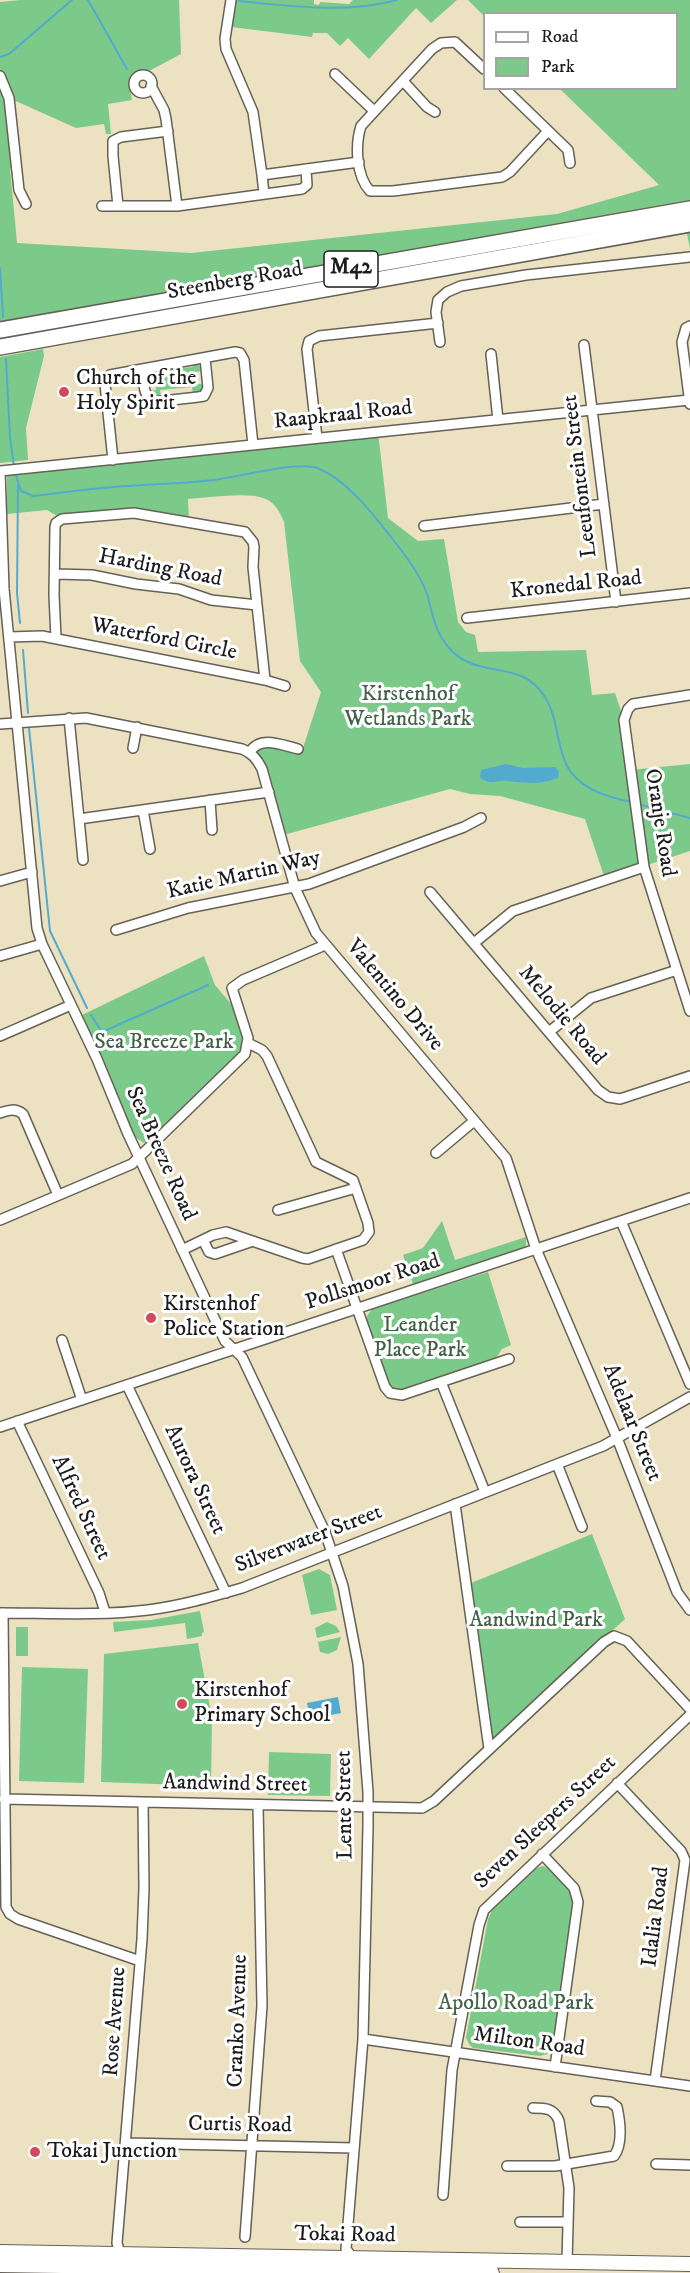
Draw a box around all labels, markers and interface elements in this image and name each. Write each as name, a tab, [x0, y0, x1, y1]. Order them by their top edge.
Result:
legend	[483, 12, 678, 90]
text: Road	[541, 26, 578, 48]
text: Park	[541, 56, 575, 78]
road number: M42	[324, 251, 378, 287]
street label: Steenberg Road	[165, 257, 305, 307]
place label: Church of the Holy Spirit	[76, 366, 196, 418]
marker: Church of the Holy Spirit	[57, 385, 71, 399]
street label: Leeufontein Street	[558, 393, 604, 559]
street label: Raapkraal Road	[273, 396, 413, 436]
street label: Harding Road	[96, 544, 224, 594]
street label: Kronedal Road	[509, 566, 643, 606]
street label: Waterford Circle	[89, 613, 239, 667]
park label: Kirstenhof Wetlands Park	[345, 682, 471, 734]
street label: Oranje Road	[637, 767, 681, 879]
street label: Katie Martin Way	[165, 846, 323, 906]
street label: Valentino Drive	[340, 935, 448, 1057]
street label: Melodie Road	[512, 961, 610, 1071]
park label: Sea Breeze Park	[94, 1030, 234, 1056]
street label: Sea Breeze Road	[119, 1083, 201, 1225]
street label: Pollsmoor Road	[302, 1249, 444, 1317]
place label: Kirstenhof Police Station	[163, 1292, 284, 1344]
marker: Kirstenhof Police Station	[144, 1311, 158, 1325]
park label: Leander Place Park	[373, 1313, 467, 1364]
street label: Adelaar Street	[595, 1360, 667, 1486]
street label: Aurora Street	[157, 1421, 231, 1539]
street label: Alfred Street	[44, 1451, 116, 1565]
street label: Silverwater Street	[232, 1500, 386, 1580]
park label: Aandwind Park	[469, 1608, 603, 1634]
place label: Kirstenhof Primary School	[194, 1678, 330, 1730]
marker: Kirstenhof Primary School	[175, 1697, 189, 1711]
street label: Lente Street	[332, 1750, 360, 1860]
street label: Seven Sleepers Street	[470, 1750, 622, 1896]
street label: Aandwind Street	[163, 1771, 307, 1799]
street label: Idalia Road	[638, 1865, 676, 1969]
street label: Cranko Avenue	[223, 1954, 255, 2088]
street label: Rose Avenue	[99, 1966, 133, 2078]
park label: Apollo Road Park	[438, 1991, 594, 2017]
street label: Milton Road	[472, 2022, 586, 2064]
street label: Curtis Road	[188, 2112, 292, 2140]
place label: Tokai Junction	[47, 2139, 177, 2165]
marker: Tokai Junction	[28, 2145, 42, 2159]
street label: Tokai Road	[294, 2222, 396, 2250]

